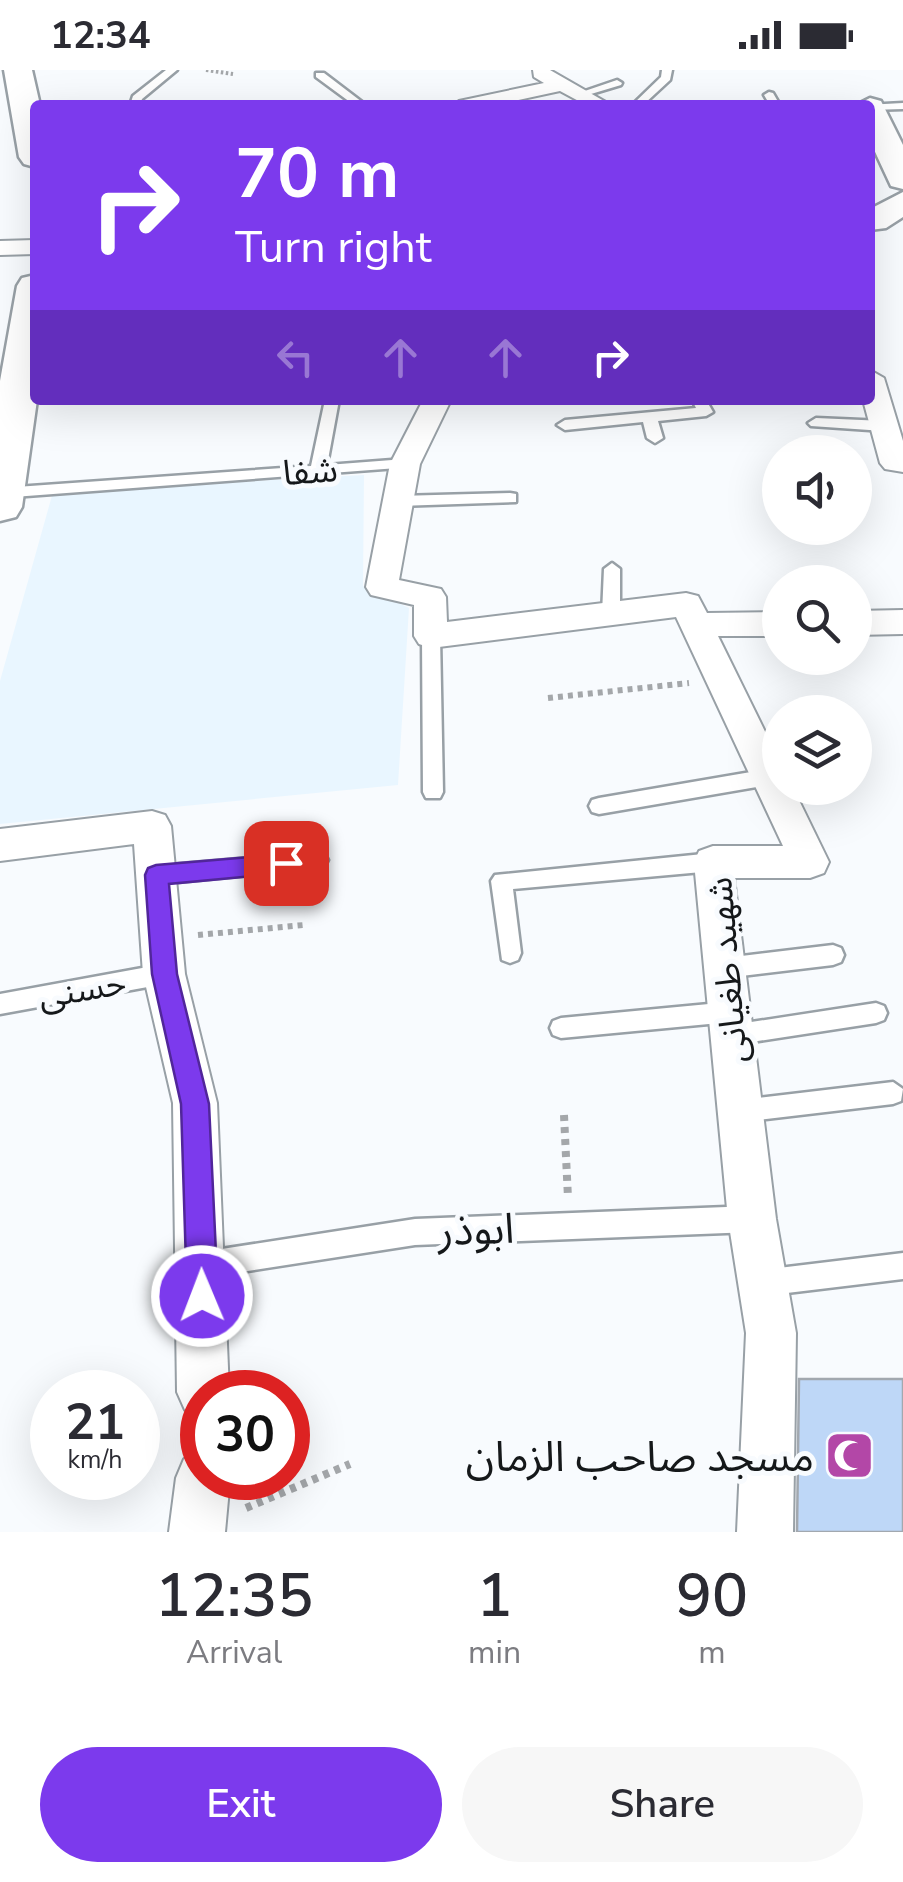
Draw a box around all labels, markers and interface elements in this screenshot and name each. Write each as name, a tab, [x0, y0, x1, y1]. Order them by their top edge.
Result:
text: 12:34	[50, 10, 151, 61]
text: 70 m	[235, 126, 399, 222]
icon: right	[70, 140, 200, 270]
text: Turn right	[235, 217, 432, 278]
icon: left	[268, 330, 323, 385]
icon: ahead	[373, 330, 428, 385]
icon: ahead	[478, 330, 533, 385]
icon: right	[583, 330, 638, 385]
map controls	[762, 435, 872, 805]
button: sound	[762, 435, 872, 545]
street label: شفا	[281, 446, 339, 497]
button: search	[762, 565, 872, 675]
button: layers	[762, 695, 872, 805]
pin	[244, 821, 329, 906]
icon: arrive	[259, 836, 314, 891]
street label: شهید طغیانی	[696, 875, 759, 1065]
street label: حسنی	[35, 959, 130, 1020]
street label: ابوذر	[435, 1201, 515, 1260]
position arrow	[150, 1244, 254, 1348]
speed limit sign: 30	[180, 1370, 310, 1500]
text: 21	[65, 1388, 125, 1457]
place label: مسجد صاحب الزمان	[466, 1429, 814, 1486]
mosque icon: مسجد صاحب الزمان	[823, 1430, 875, 1482]
text: km/h	[67, 1443, 123, 1477]
text: 12:35	[155, 1555, 313, 1637]
text: 1	[477, 1555, 513, 1637]
text: 90	[676, 1555, 748, 1637]
text: Arrival	[186, 1631, 282, 1674]
text: min	[468, 1631, 521, 1674]
text: m	[698, 1631, 726, 1674]
button: Exit	[40, 1747, 442, 1862]
button: Share	[462, 1747, 863, 1862]

